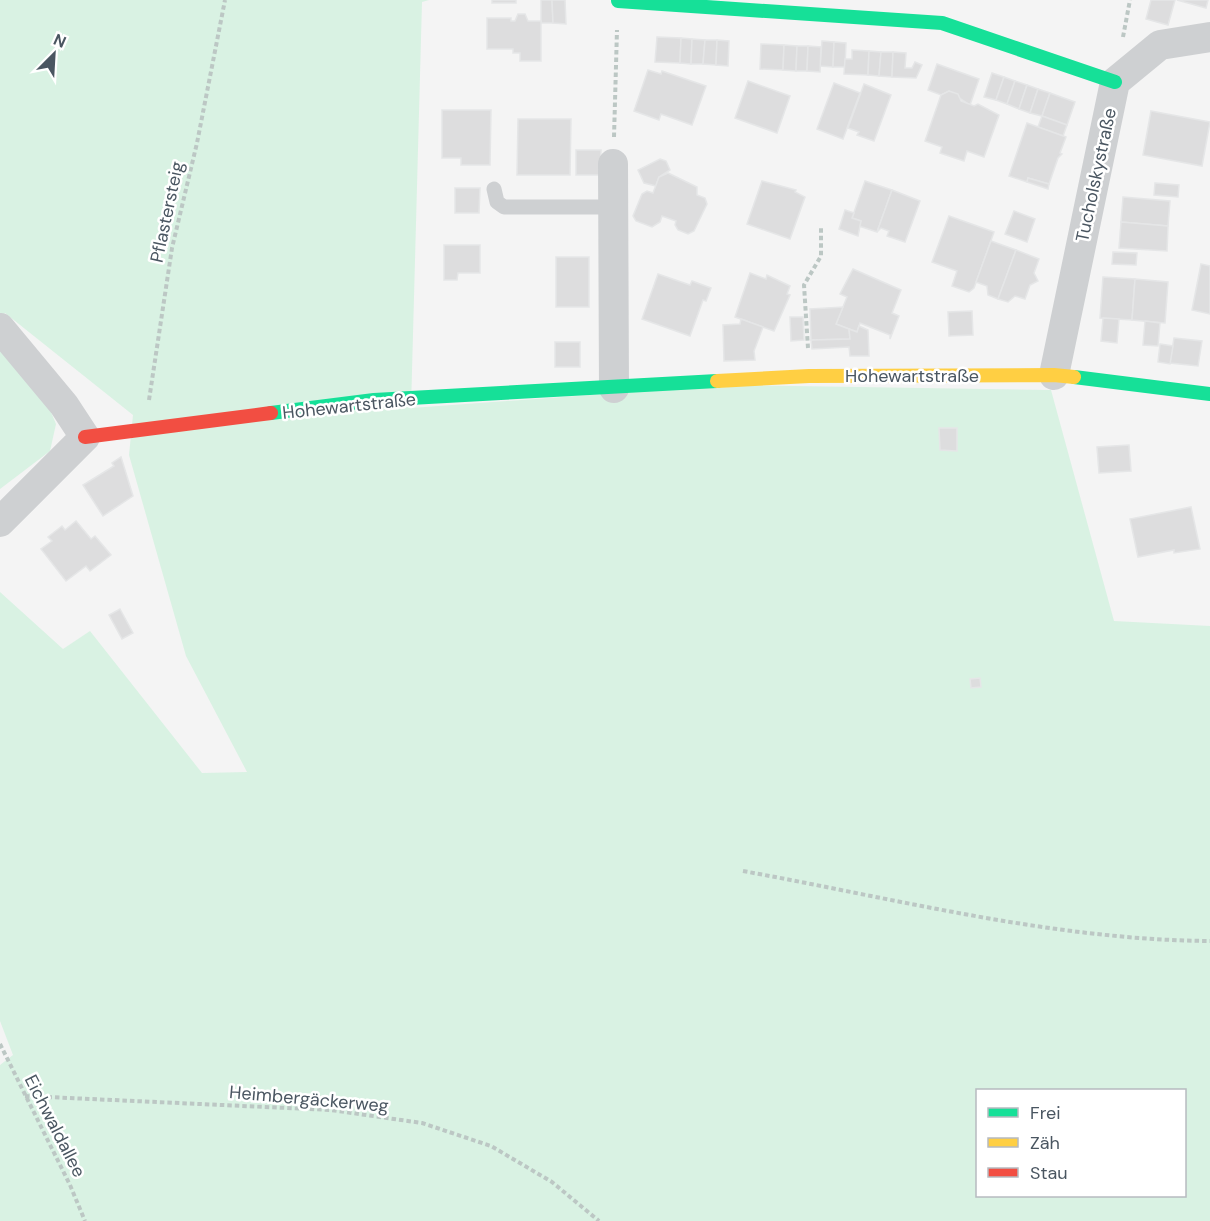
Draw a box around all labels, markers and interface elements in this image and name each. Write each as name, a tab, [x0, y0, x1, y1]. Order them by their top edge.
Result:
north arrow	[24, 24, 84, 84]
text: N	[50, 29, 69, 53]
street label: Tucholskystraße	[1070, 106, 1122, 244]
street label: Pflastersteig	[145, 159, 189, 265]
street label: Hohewartstraße	[845, 364, 979, 388]
street label: Hohewartstraße	[281, 387, 417, 425]
street label: Eichwaldallee	[19, 1071, 91, 1181]
street label: Heimbergäckerweg	[228, 1080, 390, 1118]
legend	[976, 1089, 1186, 1197]
text: Frei	[1030, 1101, 1061, 1125]
text: Zäh	[1030, 1131, 1060, 1155]
text: Stau	[1030, 1161, 1068, 1185]

